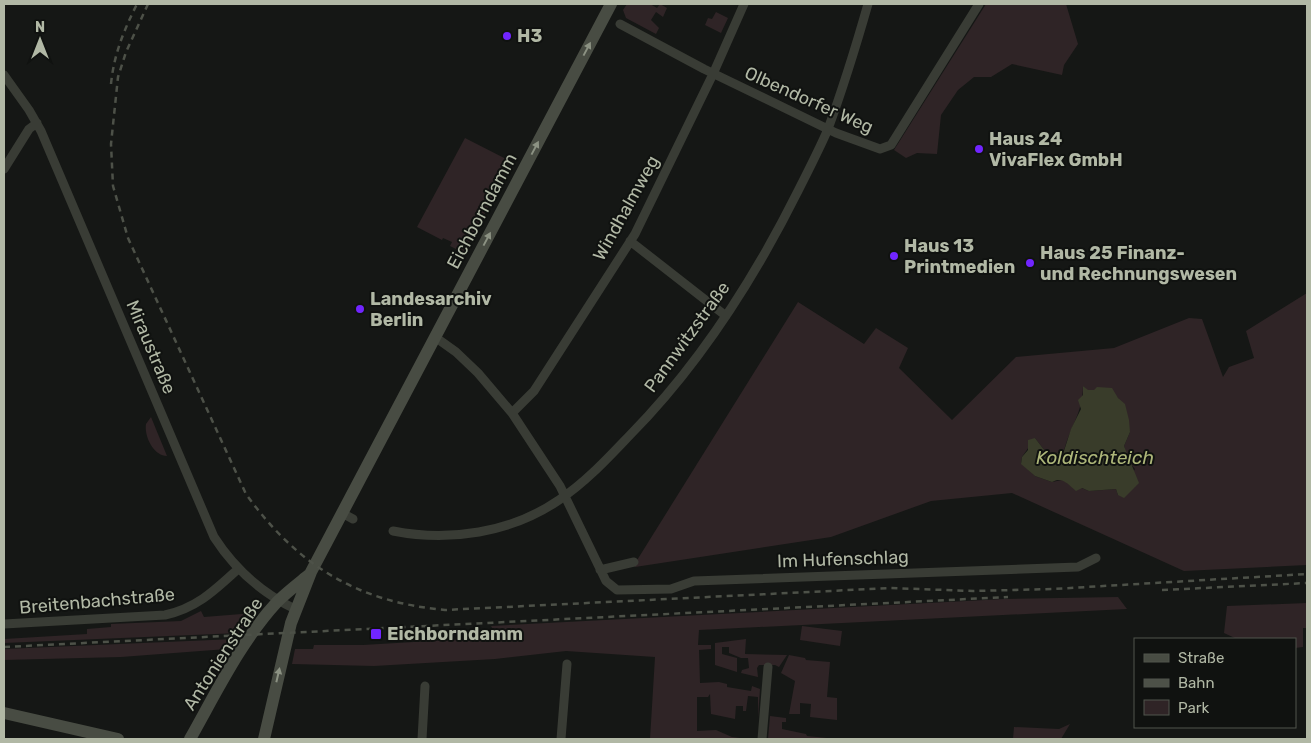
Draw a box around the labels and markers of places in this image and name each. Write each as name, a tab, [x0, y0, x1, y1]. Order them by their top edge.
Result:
place label: H3	[517, 25, 542, 47]
marker: H3	[501, 30, 513, 42]
place label: Haus 24 VivaFlex GmbH	[989, 128, 1123, 171]
marker: Haus 24 VivaFlex GmbH	[973, 143, 985, 155]
place label: Haus 13 Printmedien	[904, 235, 1015, 278]
place label: Haus 25 Finanz- und Rechnungswesen	[1040, 242, 1237, 285]
marker: Haus 13 Printmedien	[888, 250, 900, 262]
marker: Haus 25 Finanz- und Rechnungswesen	[1024, 257, 1036, 269]
place label: Landesarchiv Berlin	[370, 288, 492, 331]
marker: Landesarchiv Berlin	[354, 303, 366, 315]
place label: Eichborndamm	[387, 623, 523, 645]
marker: Eichborndamm	[369, 627, 383, 641]

